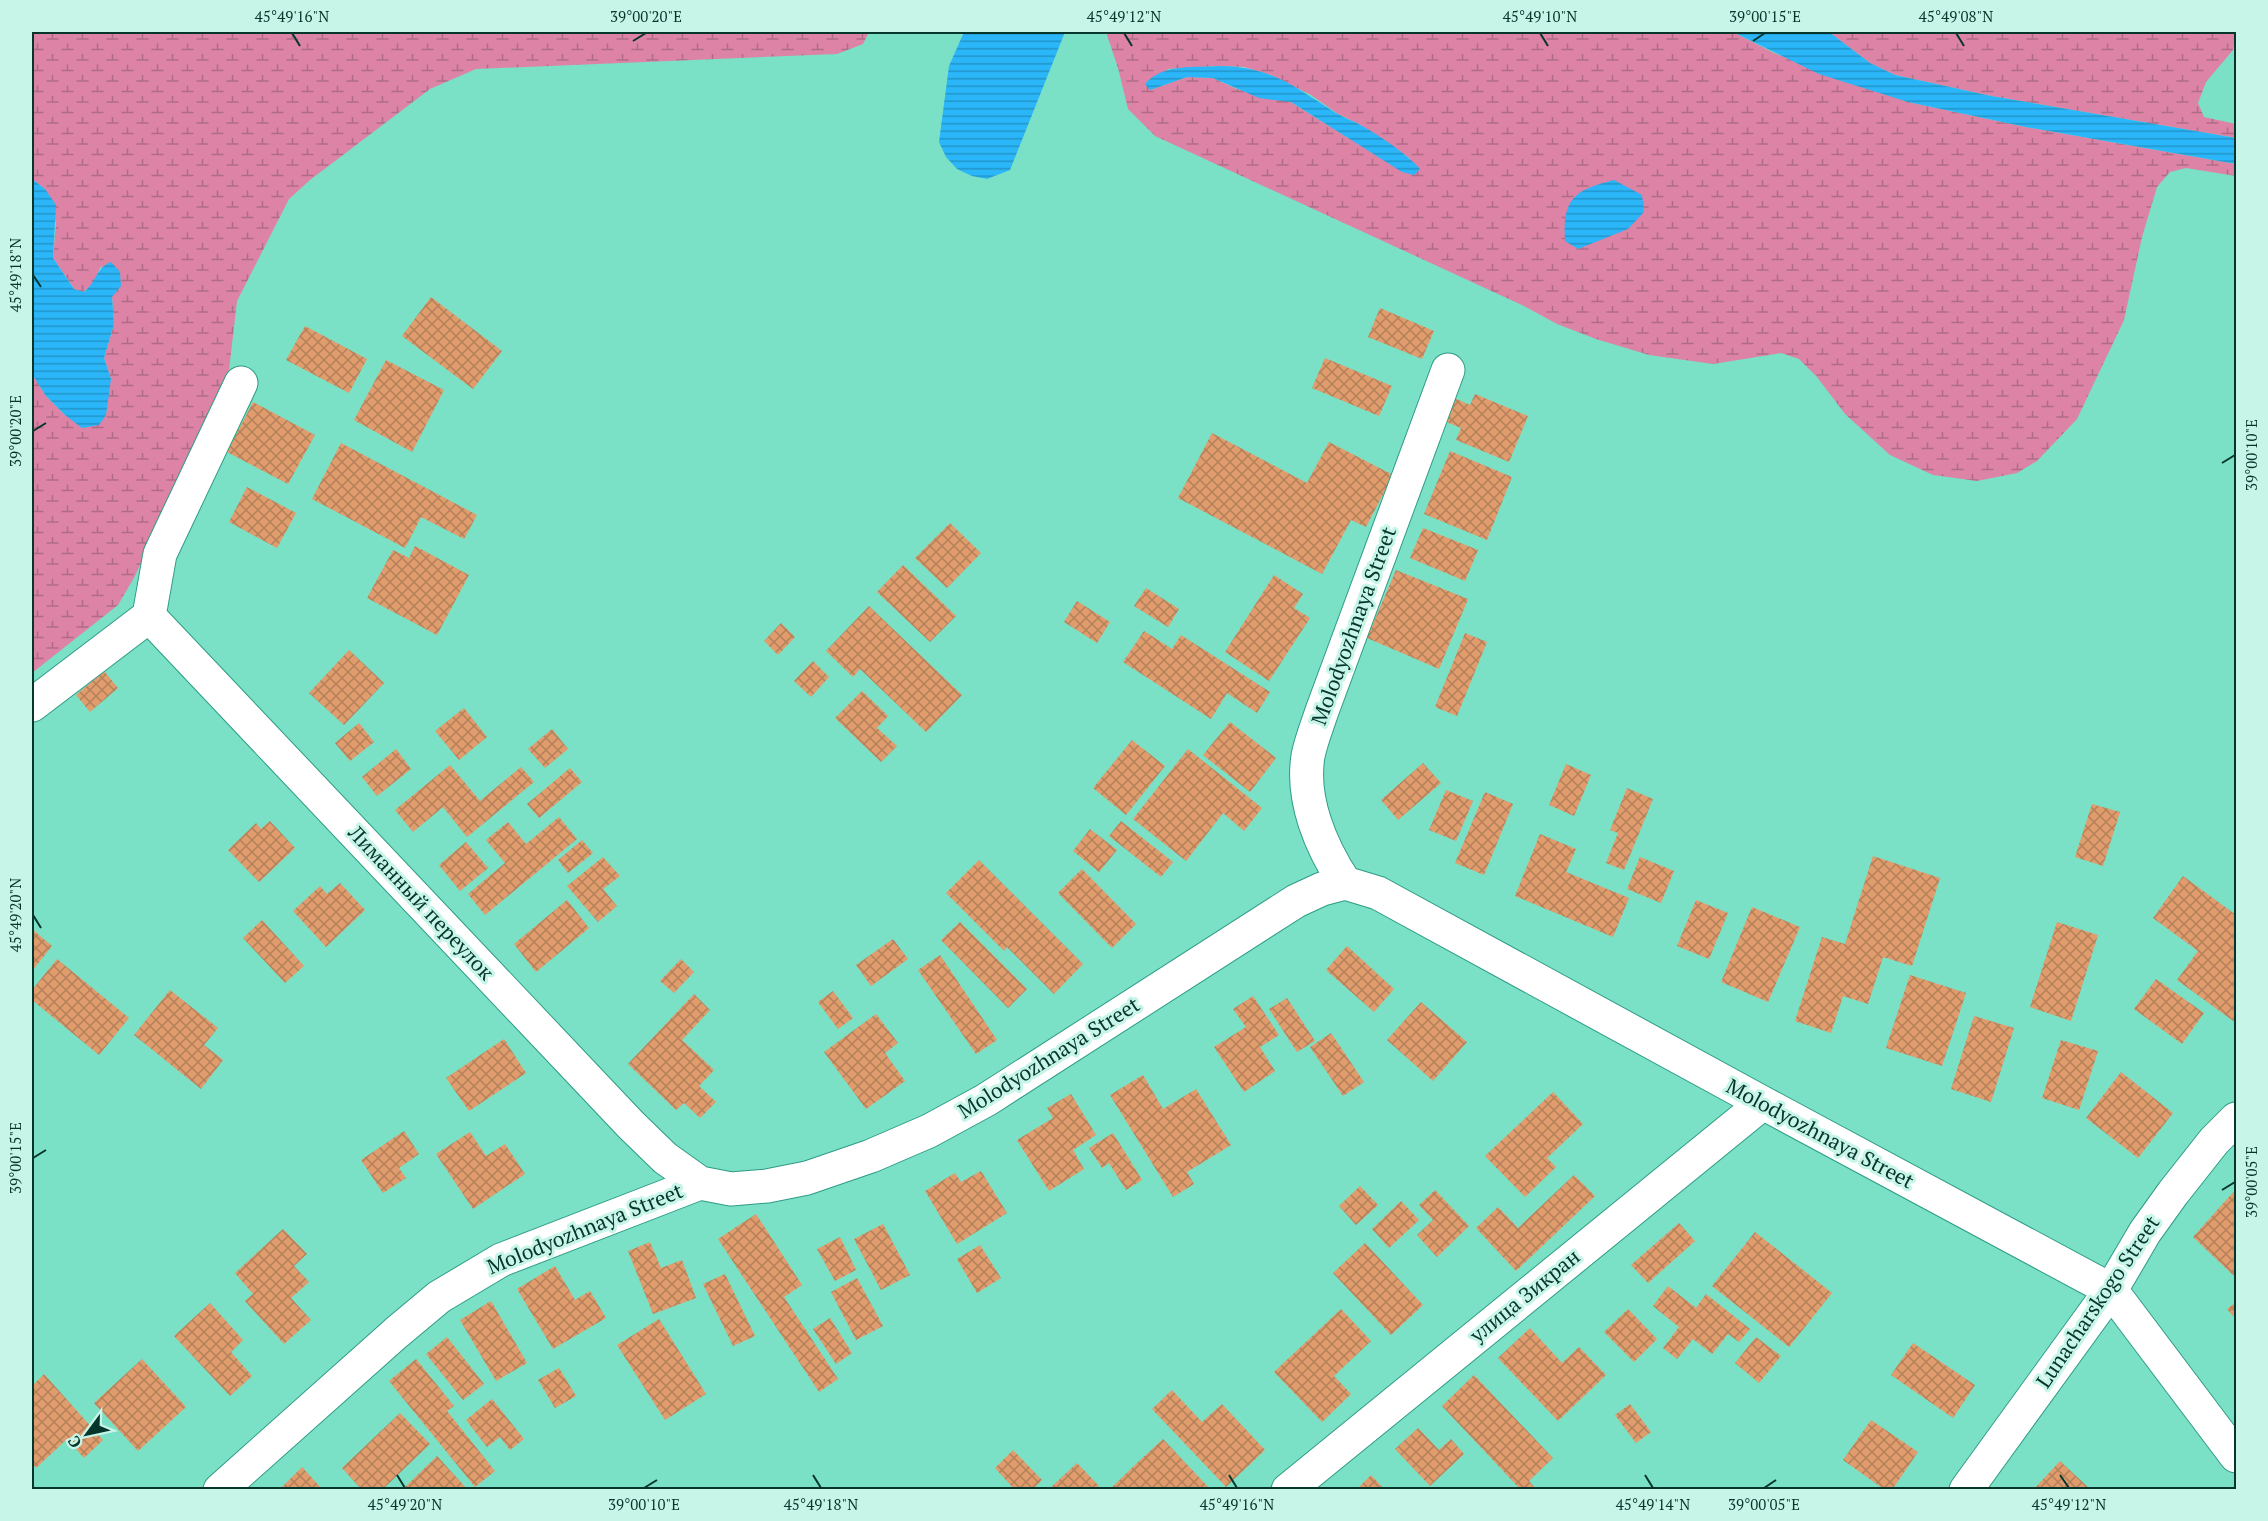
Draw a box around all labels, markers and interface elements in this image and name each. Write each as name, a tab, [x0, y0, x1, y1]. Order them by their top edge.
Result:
text: 45°49'16"N	[255, 6, 329, 26]
text: 39°00'20"E	[610, 6, 682, 26]
text: 45°49'12"N	[1087, 6, 1161, 26]
text: 45°49'10"N	[1503, 6, 1577, 26]
text: 39°00'15"E	[1729, 6, 1801, 26]
text: 45°49'08"N	[1919, 6, 1993, 26]
text: 45°49'18"N	[5, 238, 25, 312]
text: 39°00'20"E	[5, 395, 25, 467]
text: 39°00'10"E	[2241, 419, 2261, 491]
street label: Molodyozhnaya Street	[1304, 522, 1402, 729]
street label: Лиманный переулок	[342, 818, 501, 986]
text: 45°49'20"N	[5, 878, 25, 952]
street label: Molodyozhnaya Street	[952, 990, 1145, 1124]
street label: Molodyozhnaya Street	[1722, 1072, 1919, 1195]
text: 39°00'15"E	[5, 1122, 25, 1194]
text: 39°00'05"E	[2241, 1146, 2261, 1218]
street label: Molodyozhnaya Street	[482, 1176, 687, 1280]
street label: Lunacharskogo Street	[2029, 1209, 2166, 1393]
street label: улица Зикран	[1463, 1242, 1585, 1349]
north arrow	[57, 1404, 117, 1464]
text: С	[62, 1432, 86, 1453]
text: 45°49'20"N	[368, 1494, 442, 1514]
text: 39°00'10"E	[608, 1494, 680, 1514]
text: 45°49'18"N	[784, 1494, 858, 1514]
text: 45°49'16"N	[1200, 1494, 1274, 1514]
text: 45°49'14"N	[1616, 1494, 1690, 1514]
text: 39°00'05"E	[1728, 1494, 1800, 1514]
text: 45°49'12"N	[2032, 1494, 2106, 1514]

